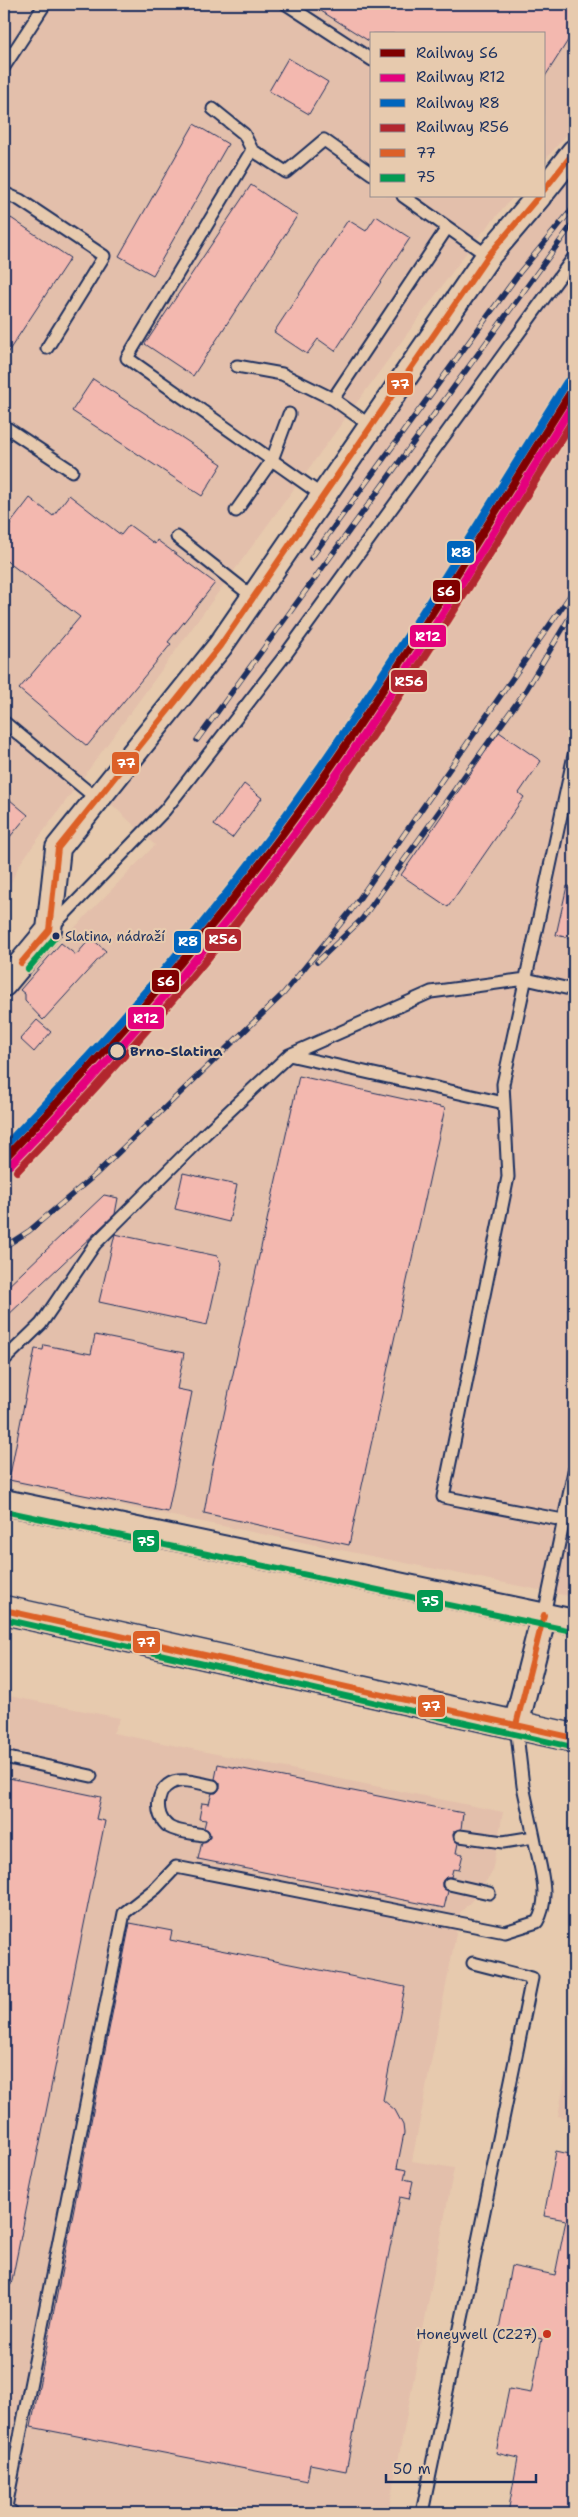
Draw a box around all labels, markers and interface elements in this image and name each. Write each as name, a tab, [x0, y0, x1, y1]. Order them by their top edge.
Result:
legend	[370, 32, 546, 198]
text: Railway S6	[416, 43, 498, 63]
text: Railway R12	[416, 67, 506, 87]
text: Railway R8	[416, 93, 500, 113]
text: Railway R56	[416, 117, 509, 137]
text: 77	[416, 143, 436, 163]
text: 75	[416, 167, 435, 187]
line badge: 77	[386, 372, 414, 396]
text: 77	[390, 375, 410, 393]
line badge: R8	[446, 540, 475, 564]
text: R8	[451, 543, 471, 561]
line badge: S6	[432, 579, 461, 603]
text: S6	[437, 582, 455, 600]
line badge: R12	[409, 624, 447, 648]
text: R12	[415, 627, 441, 645]
line badge: R56	[390, 669, 428, 693]
text: R56	[394, 672, 424, 690]
line badge: 77	[111, 751, 140, 775]
text: 77	[116, 754, 136, 772]
place label: Slatina, nádraží	[65, 928, 165, 945]
line badge: R56	[204, 928, 242, 952]
line badge: R8	[173, 930, 202, 954]
text: R56	[208, 930, 238, 948]
marker: Slatina, nádraží	[51, 931, 61, 941]
text: R8	[178, 932, 198, 950]
line badge: S6	[151, 969, 180, 993]
text: S6	[157, 972, 175, 990]
line badge: R12	[127, 1006, 165, 1030]
text: R12	[133, 1009, 159, 1027]
marker: Brno-Slatina	[108, 1042, 126, 1060]
place label: Brno-Slatina	[130, 1042, 223, 1060]
line badge: 75	[132, 1529, 160, 1553]
text: 75	[137, 1532, 155, 1550]
line badge: 75	[416, 1589, 444, 1613]
text: 75	[421, 1592, 439, 1610]
line badge: 77	[132, 1630, 161, 1654]
text: 77	[136, 1633, 156, 1651]
line badge: 77	[417, 1694, 446, 1718]
text: 77	[421, 1697, 441, 1715]
place label: Honeywell (CZ27)	[416, 2325, 537, 2343]
marker: Honeywell (CZ27)	[541, 2328, 553, 2340]
scale bar	[386, 2452, 536, 2484]
text: 50 m	[393, 2459, 431, 2479]

